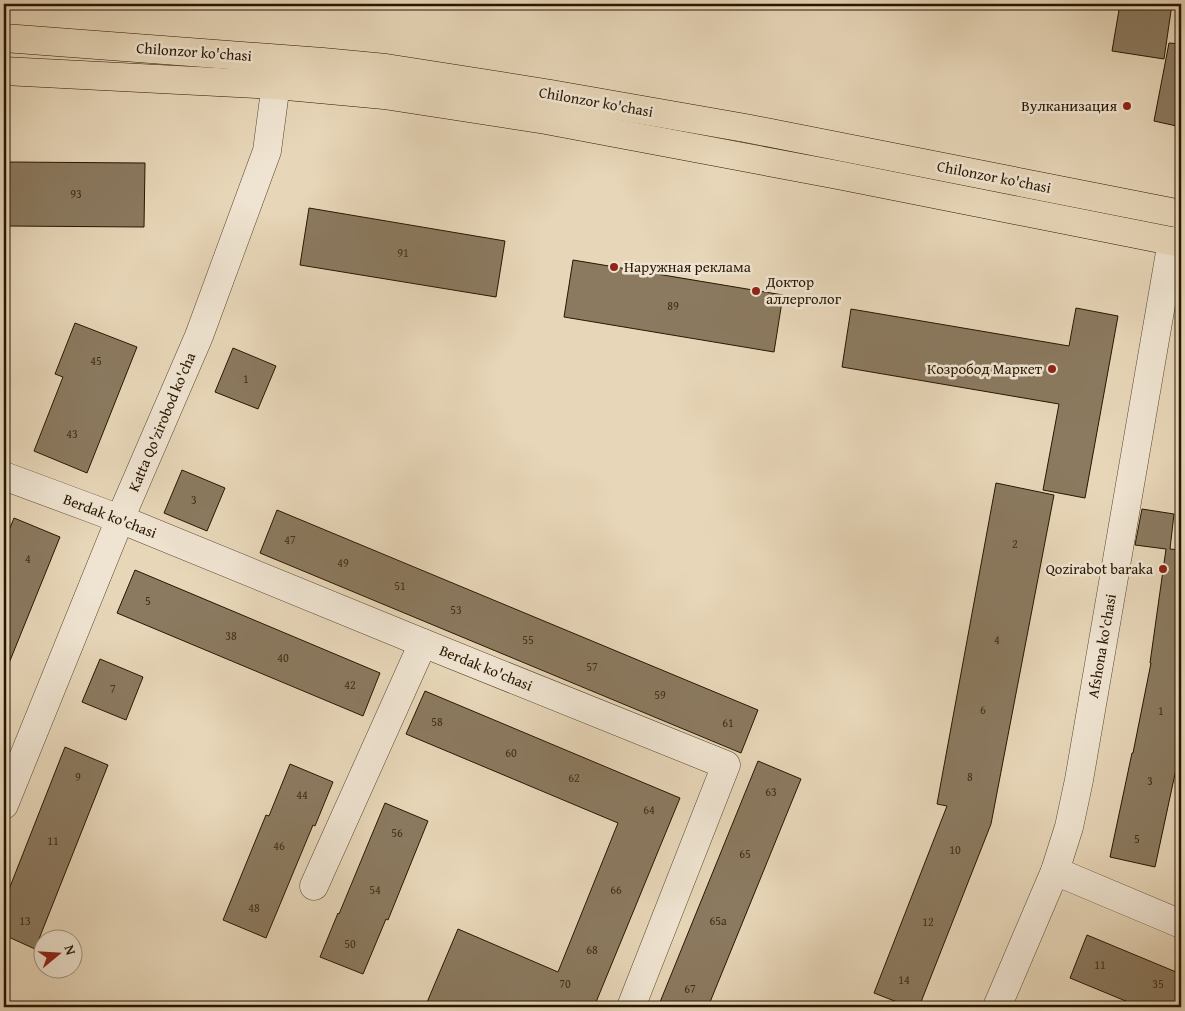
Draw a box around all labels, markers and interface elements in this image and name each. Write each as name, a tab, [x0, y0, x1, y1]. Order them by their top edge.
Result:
street label: Chilonzor ko'chasi	[136, 37, 252, 66]
street label: Chilonzor ko'chasi	[537, 81, 655, 122]
place label: Вулканизация	[1021, 95, 1117, 116]
marker: Вулканизация	[1121, 100, 1133, 112]
street label: Chilonzor ko'chasi	[935, 155, 1053, 198]
house number: 93	[70, 185, 82, 202]
house number: 91	[397, 244, 409, 261]
place label: Наружная реклама	[624, 256, 752, 277]
marker: Наружная реклама	[608, 261, 620, 273]
place label: Доктор аллерголог	[765, 271, 842, 309]
marker: Доктор аллерголог	[750, 285, 762, 297]
house number: 89	[667, 297, 679, 314]
street label: Katta Qo'zirobod ko'cha	[123, 349, 200, 495]
house number: 45	[90, 352, 102, 369]
place label: Козробод Маркет	[927, 358, 1043, 379]
marker: Козробод Маркет	[1046, 363, 1058, 375]
house number: 1	[243, 370, 249, 387]
house number: 43	[66, 425, 78, 442]
street label: Berdak ko'chasi	[60, 488, 160, 543]
house number: 3	[191, 491, 197, 508]
house number: 47	[284, 531, 296, 548]
house number: 2	[1012, 535, 1018, 552]
house number: 4	[25, 550, 31, 567]
house number: 49	[337, 554, 349, 571]
place label: Qozirabot baraka	[1046, 558, 1153, 579]
marker: Qozirabot baraka	[1157, 563, 1169, 575]
house number: 51	[394, 577, 406, 594]
house number: 5	[145, 592, 151, 609]
street label: Afshona ko'chasi	[1082, 592, 1121, 700]
house number: 53	[450, 601, 462, 618]
house number: 38	[225, 627, 237, 644]
house number: 55	[522, 631, 534, 648]
house number: 4	[994, 631, 1000, 648]
street label: Berdak ko'chasi	[437, 639, 536, 696]
house number: 40	[277, 649, 289, 666]
house number: 57	[586, 658, 598, 675]
house number: 42	[344, 676, 356, 693]
house number: 7	[110, 680, 116, 697]
house number: 59	[654, 686, 666, 703]
house number: 6	[980, 701, 986, 718]
house number: 1	[1158, 702, 1164, 719]
house number: 58	[431, 713, 443, 730]
house number: 61	[722, 714, 734, 731]
house number: 60	[505, 744, 517, 761]
house number: 9	[75, 768, 81, 785]
house number: 8	[967, 768, 973, 785]
house number: 62	[568, 769, 580, 786]
house number: 3	[1147, 772, 1153, 789]
house number: 63	[765, 783, 777, 800]
house number: 44	[296, 786, 308, 803]
house number: 64	[643, 801, 655, 818]
house number: 56	[391, 824, 403, 841]
house number: 5	[1134, 830, 1140, 847]
house number: 11	[47, 832, 59, 849]
house number: 46	[273, 837, 285, 854]
house number: 10	[949, 841, 961, 858]
house number: 65	[739, 845, 751, 862]
house number: 54	[369, 881, 381, 898]
house number: 66	[610, 881, 622, 898]
house number: 48	[248, 899, 260, 916]
house number: 13	[19, 912, 31, 929]
house number: 65a	[709, 912, 727, 929]
house number: 12	[922, 913, 934, 930]
north arrow	[32, 928, 82, 978]
house number: 50	[344, 935, 356, 952]
house number: 68	[586, 941, 598, 958]
text: N	[59, 942, 82, 958]
house number: 11	[1094, 956, 1106, 973]
house number: 14	[898, 971, 910, 988]
house number: 70	[559, 975, 571, 992]
house number: 35	[1152, 975, 1164, 992]
house number: 67	[684, 980, 696, 997]

